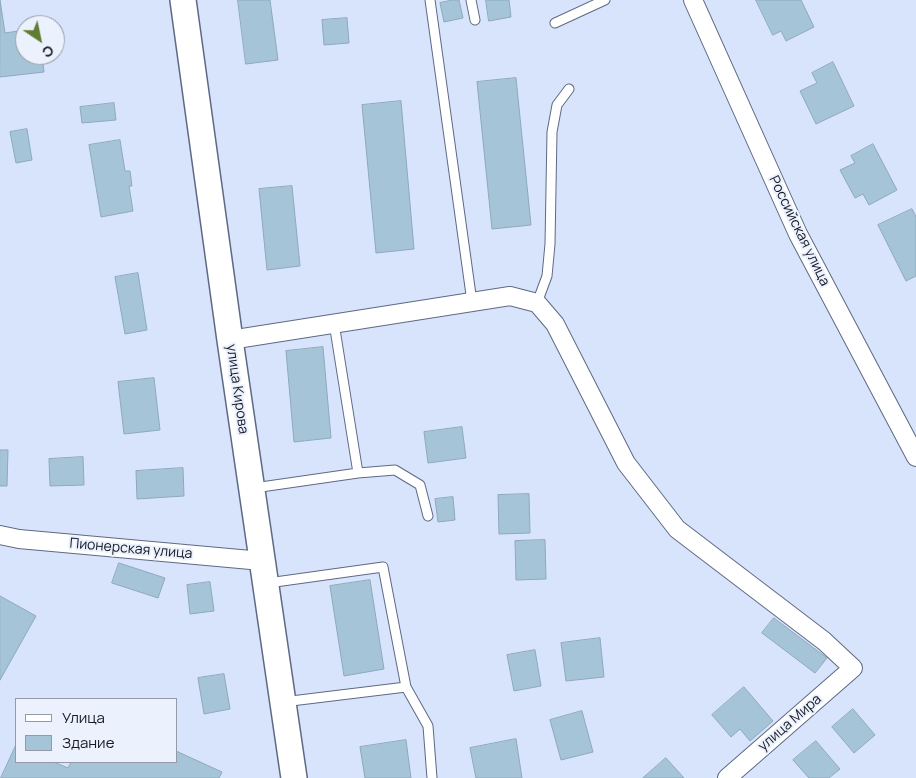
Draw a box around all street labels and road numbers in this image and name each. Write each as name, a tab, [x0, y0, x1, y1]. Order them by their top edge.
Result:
street label: Российская улица	[765, 173, 833, 289]
street label: улица Кирова	[222, 343, 252, 435]
street label: Пионерская улица	[69, 535, 193, 563]
street label: улица Мира	[755, 691, 825, 755]

